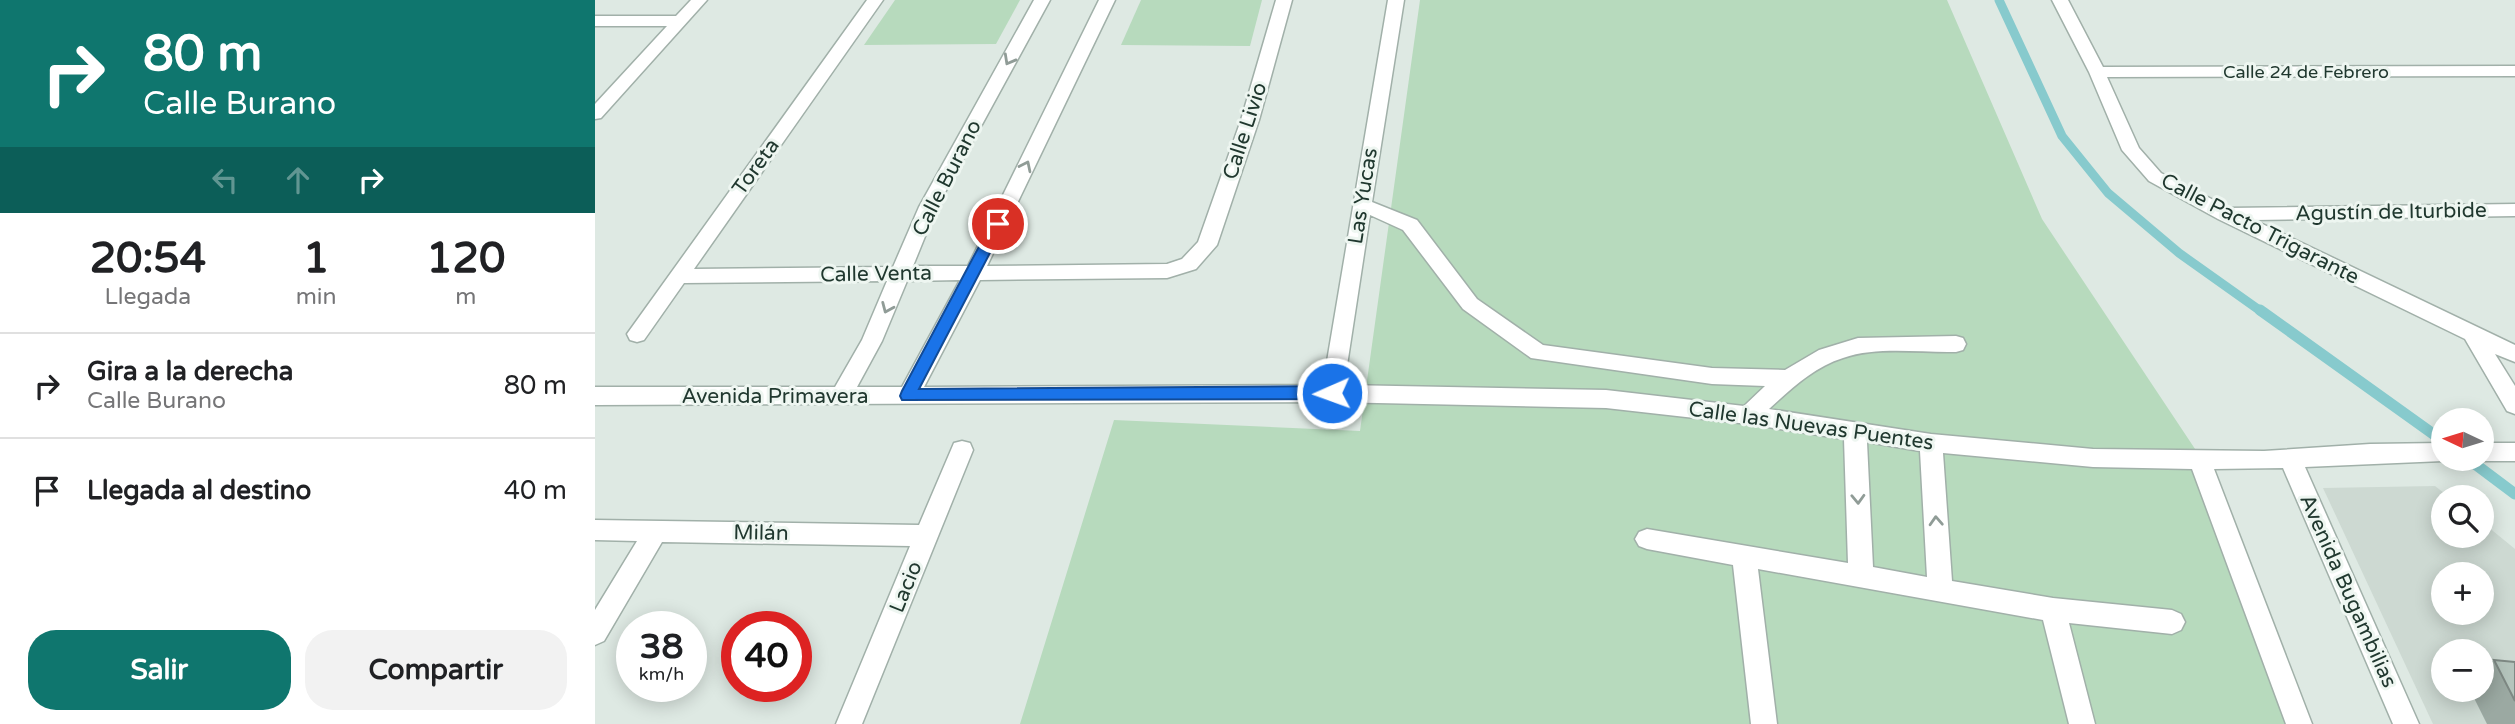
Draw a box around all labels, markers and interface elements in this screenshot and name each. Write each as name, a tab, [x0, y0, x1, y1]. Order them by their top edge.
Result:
text: 80 m	[143, 25, 262, 84]
icon: right	[28, 28, 119, 119]
one-way arrow	[1004, 53, 1017, 65]
street label: Calle 24 de Febrero	[2223, 61, 2389, 83]
street label: Calle Livio	[1218, 79, 1272, 183]
text: Calle Burano	[143, 85, 336, 123]
street label: Calle Burano	[907, 116, 987, 240]
street label: Toreta	[727, 134, 785, 200]
street label: Las Yucas	[1343, 146, 1383, 246]
icon: left	[206, 161, 244, 199]
icon: ahead	[279, 161, 317, 199]
icon: right	[352, 161, 390, 199]
one-way arrow	[1018, 161, 1032, 173]
street label: Calle Pacto Trigarante	[2157, 168, 2363, 290]
pin	[968, 194, 1028, 254]
street label: Agustín de Iturbide	[2295, 198, 2487, 226]
icon: arrive	[979, 205, 1017, 243]
text: 20:54	[90, 233, 206, 284]
text: 1	[303, 233, 329, 284]
text: 120	[426, 233, 505, 284]
street label: Calle Venta	[820, 261, 932, 287]
text: Llegada	[104, 283, 191, 311]
text: min	[296, 283, 337, 311]
text: m	[455, 283, 476, 311]
one-way arrow	[881, 300, 895, 313]
text: Gira a la derecha	[87, 356, 293, 387]
position arrow	[1295, 356, 1369, 430]
icon: right	[28, 367, 66, 405]
text: 80 m	[504, 370, 567, 401]
street label: Avenida Primavera	[681, 384, 869, 409]
text: Calle Burano	[87, 387, 226, 415]
street label: Calle las Nuevas Puentes	[1687, 396, 1935, 456]
north arrow	[2431, 408, 2494, 471]
map controls	[2431, 408, 2494, 702]
icon: arrive	[28, 472, 66, 510]
text: Llegada al destino	[87, 475, 311, 506]
text: 40 m	[504, 475, 567, 506]
button: search	[2431, 485, 2494, 548]
street label: Avenida Bugambilias	[2294, 491, 2402, 691]
one-way arrow	[1850, 494, 1865, 505]
one-way arrow	[1929, 515, 1944, 526]
street label: Milán	[733, 520, 789, 546]
street label: Lacio	[884, 558, 928, 616]
button: +	[2431, 562, 2494, 625]
speed limit sign: 40	[721, 611, 812, 702]
text: 38	[640, 626, 683, 668]
button: Salir	[28, 630, 291, 710]
button: Compartir	[305, 630, 567, 710]
button: −	[2431, 639, 2494, 702]
text: km/h	[639, 663, 684, 685]

